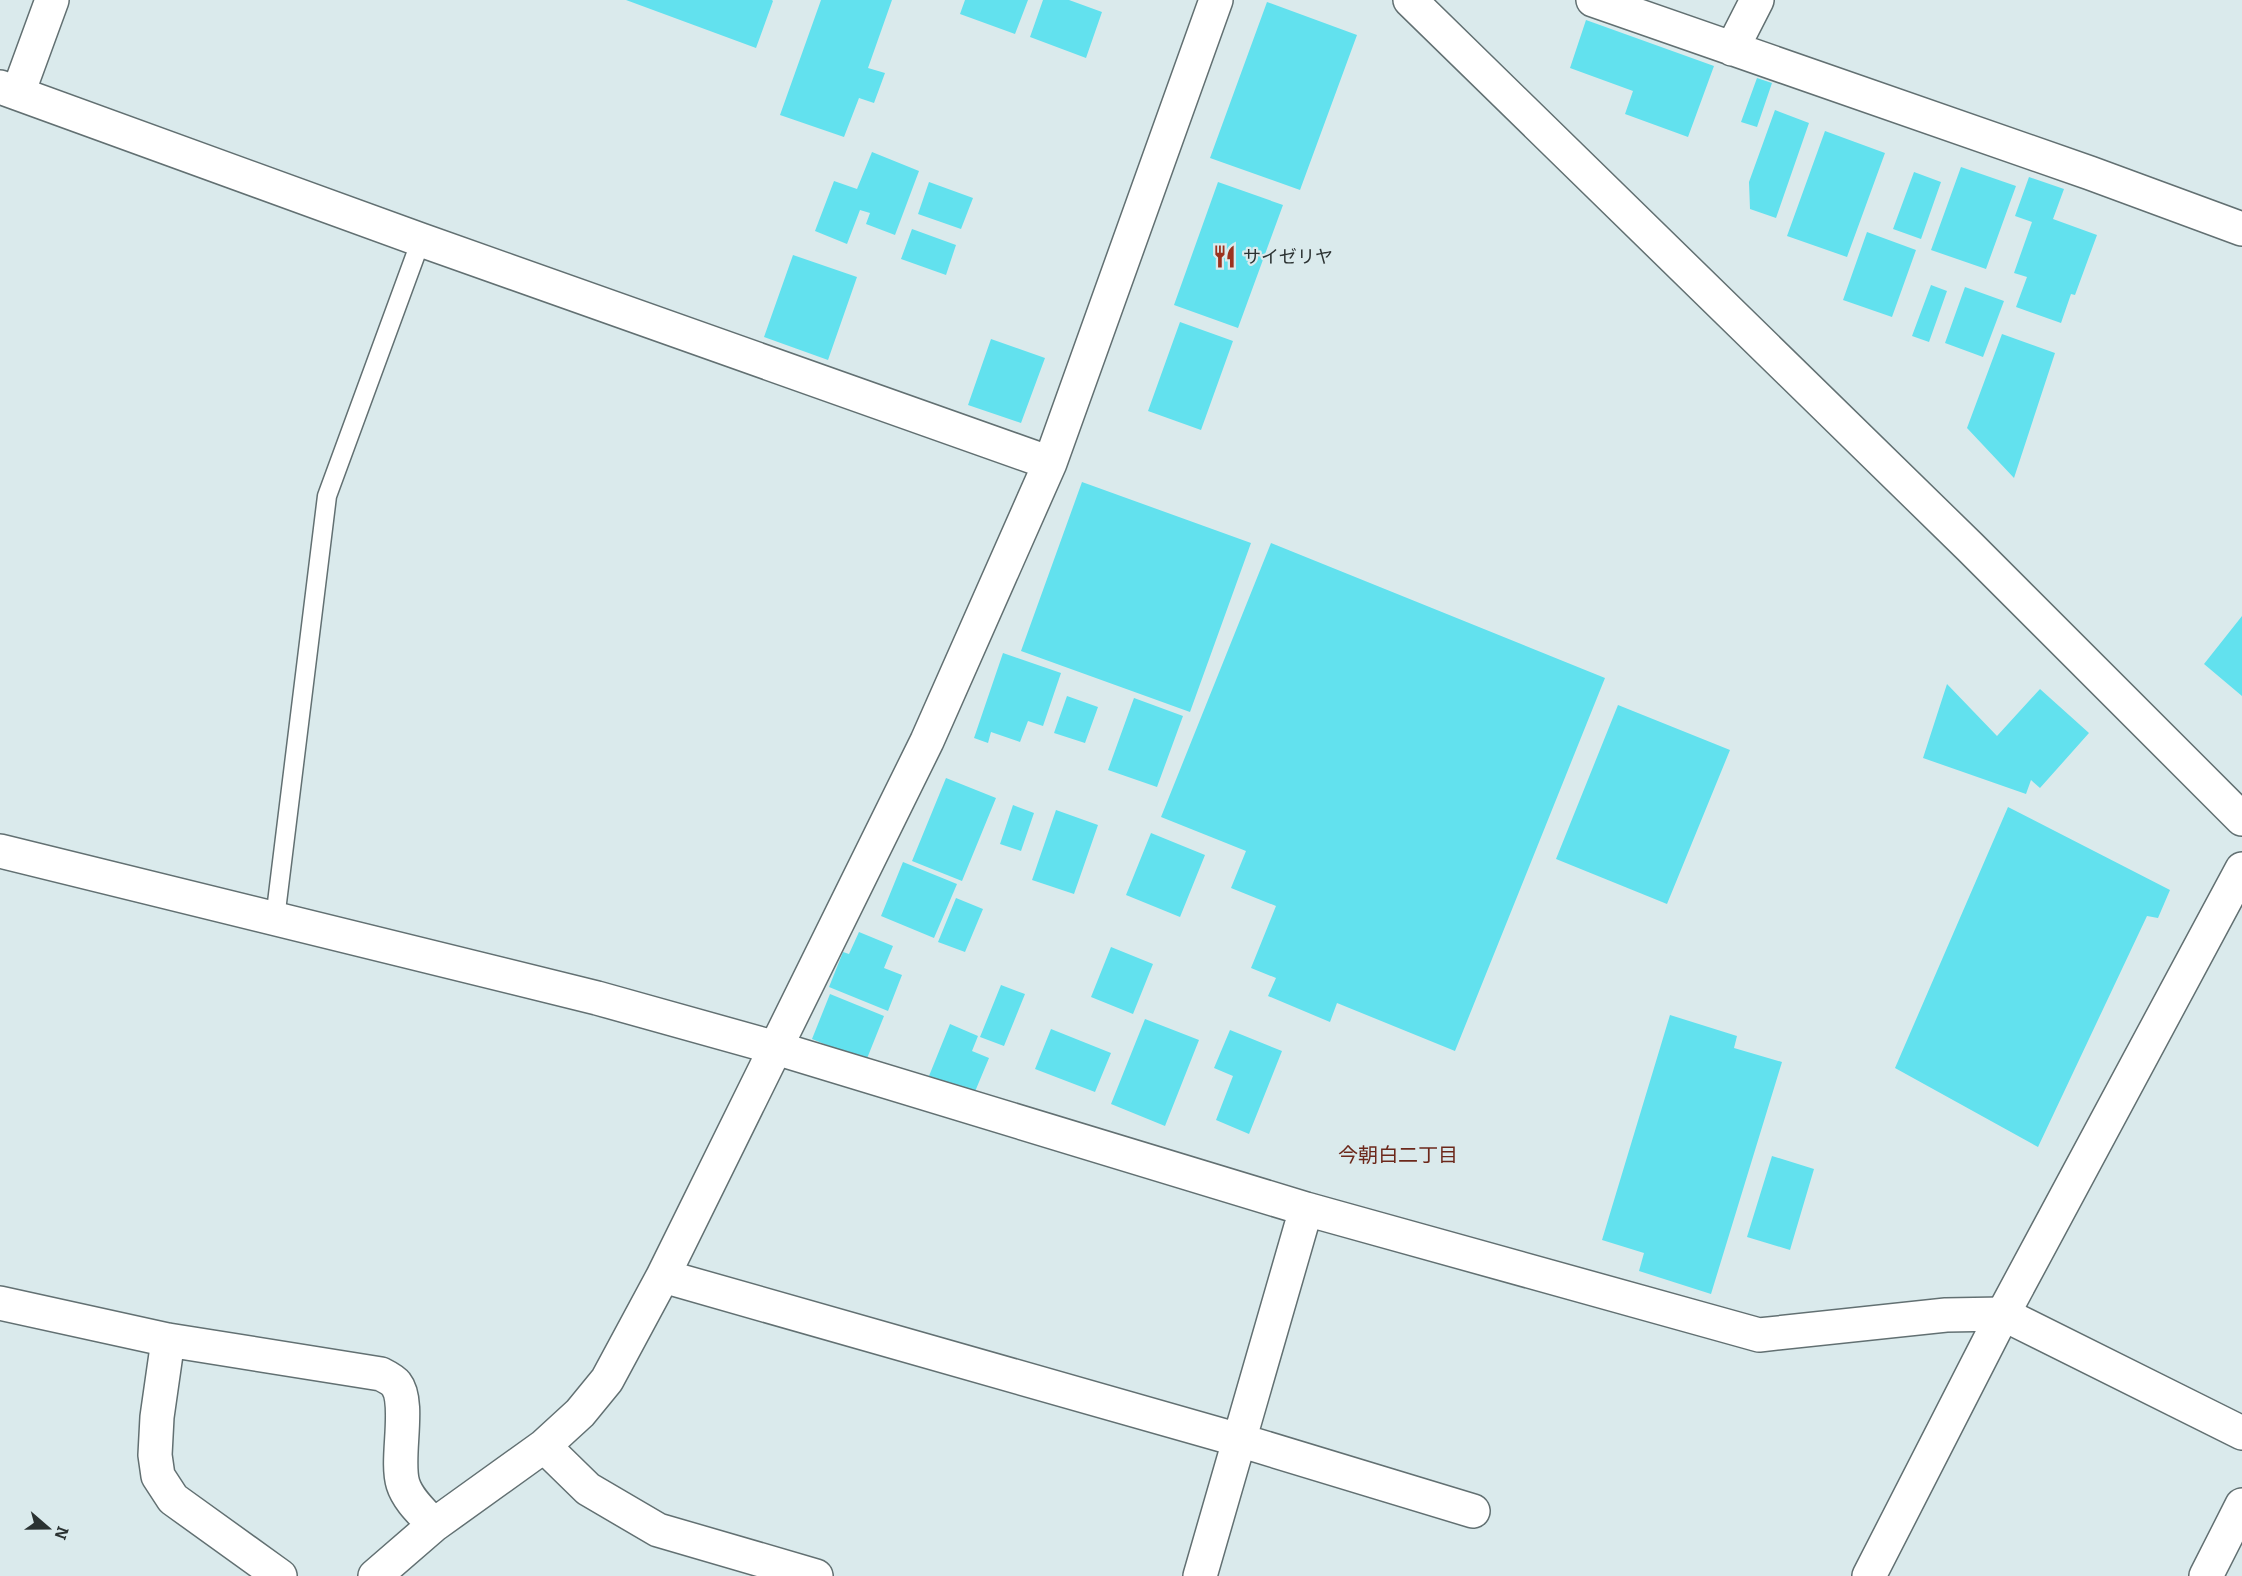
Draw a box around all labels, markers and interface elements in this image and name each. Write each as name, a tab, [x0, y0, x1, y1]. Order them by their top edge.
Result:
restaurant icon: サイゼリヤ	[1212, 244, 1238, 270]
place label: サイゼリヤ	[1243, 246, 1333, 268]
district label: 今朝白二丁目	[1338, 1143, 1458, 1167]
north arrow	[18, 1498, 78, 1558]
text: N	[51, 1524, 73, 1542]

